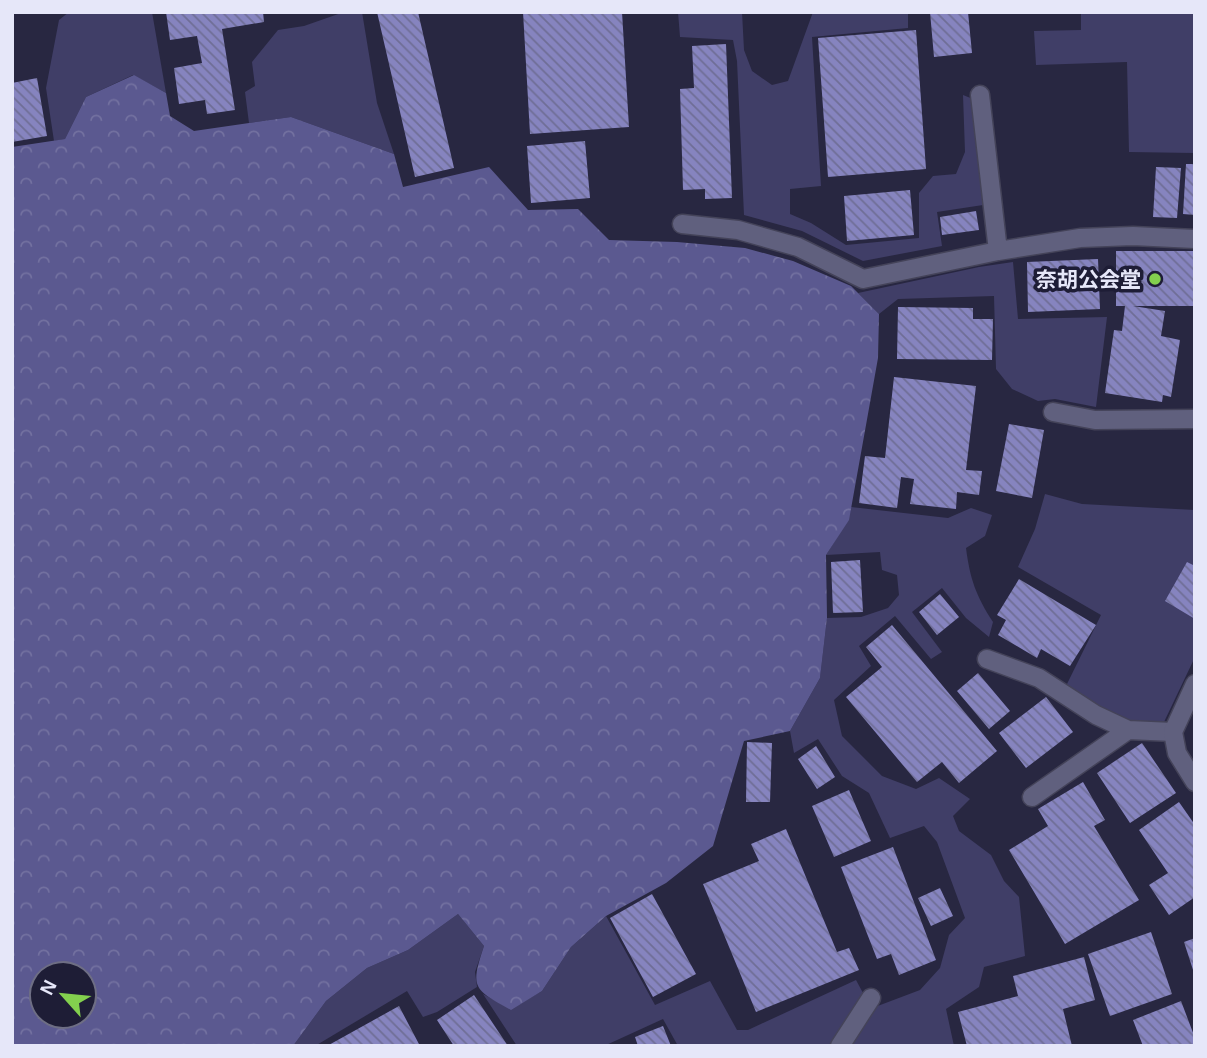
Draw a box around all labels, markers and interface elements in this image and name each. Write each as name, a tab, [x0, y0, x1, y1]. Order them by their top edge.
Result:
place label: 奈胡公会堂	[1036, 268, 1141, 291]
marker: 奈胡公会堂	[1147, 271, 1163, 287]
north arrow	[28, 960, 98, 1030]
text: N	[36, 977, 61, 998]

